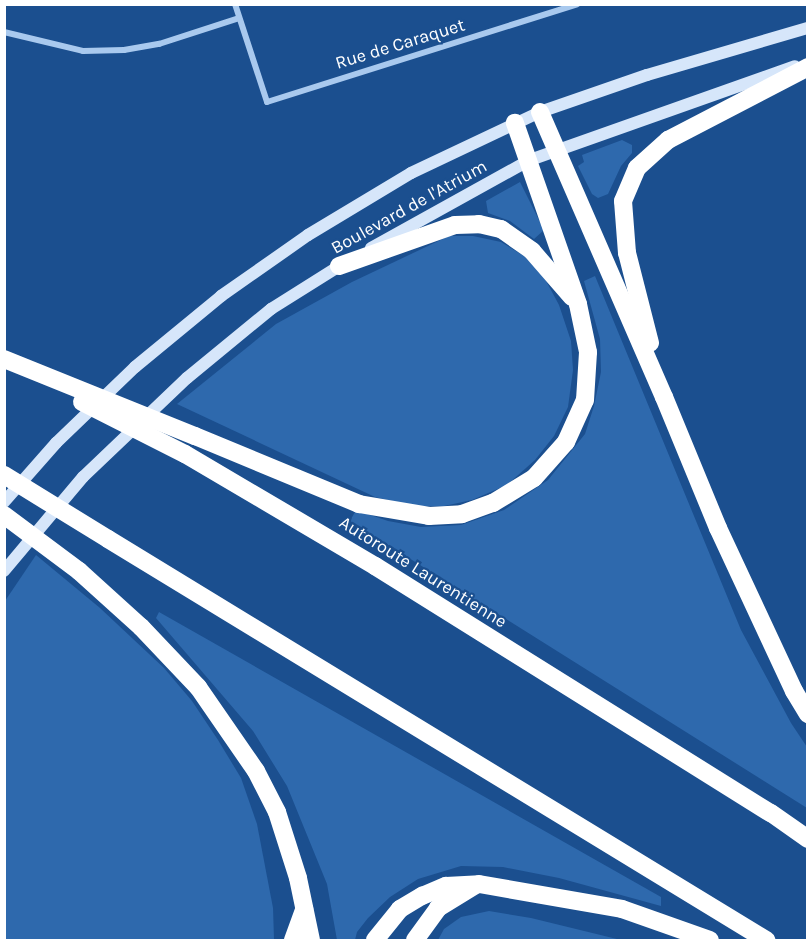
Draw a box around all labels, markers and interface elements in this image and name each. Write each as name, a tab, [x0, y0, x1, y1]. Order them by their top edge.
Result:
street label: Rue de Caraquet	[333, 14, 467, 74]
street label: Boulevard de l'Atrium	[327, 155, 491, 259]
street label: Autoroute Laurentienne	[335, 512, 511, 632]

